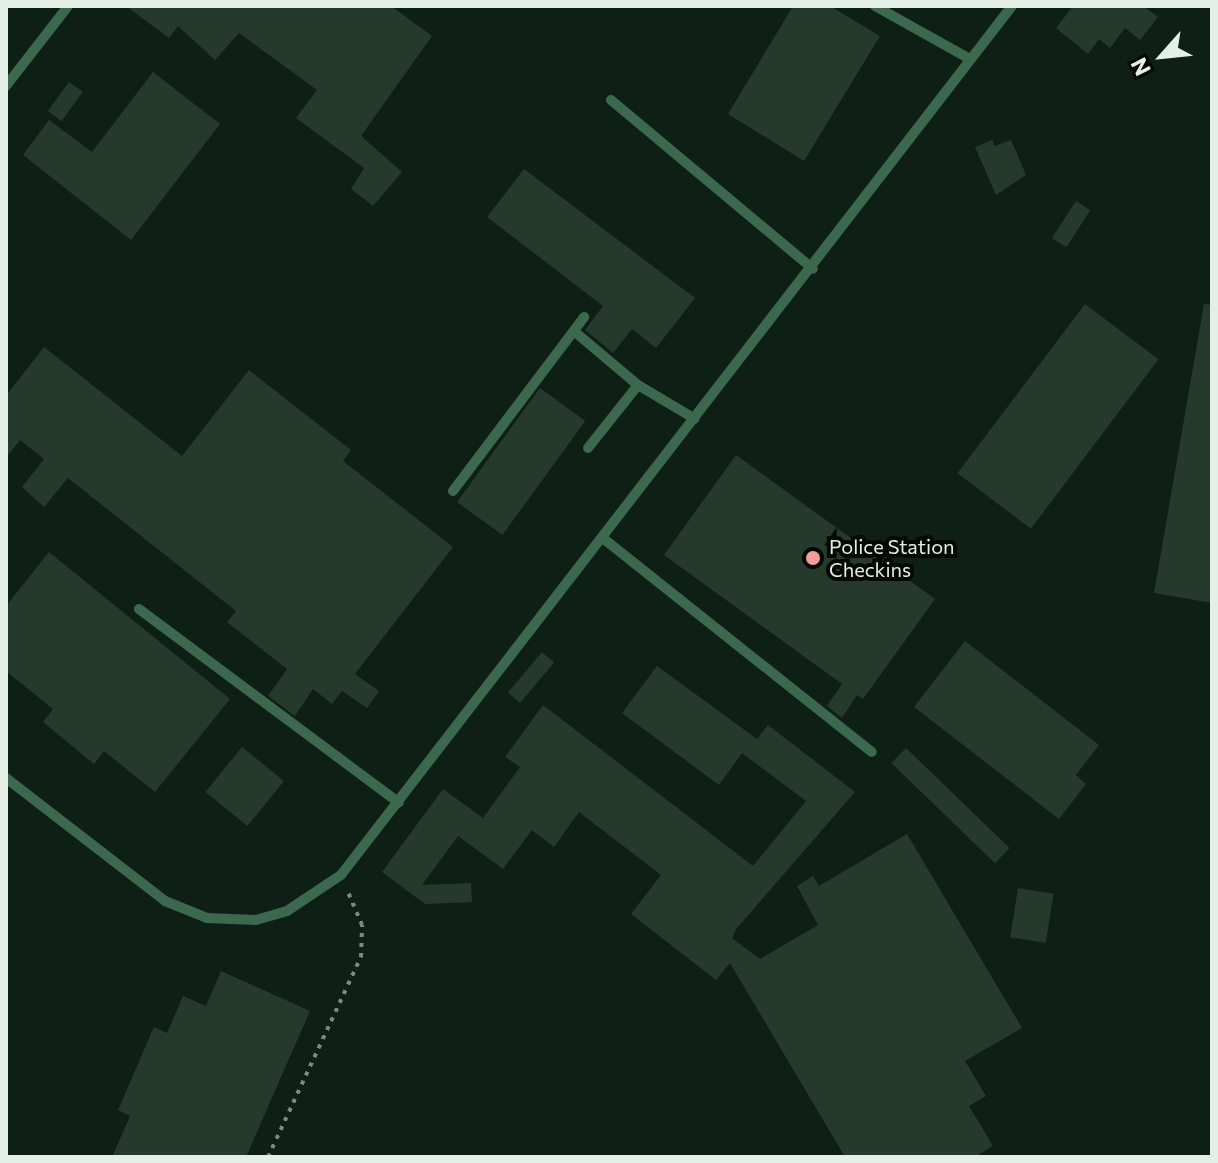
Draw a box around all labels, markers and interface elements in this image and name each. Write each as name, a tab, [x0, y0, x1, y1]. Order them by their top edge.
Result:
north arrow	[1122, 16, 1202, 96]
text: N	[1124, 54, 1156, 81]
place label: Police Station Checkins	[829, 534, 955, 581]
marker: Police Station Checkins	[804, 549, 822, 567]

